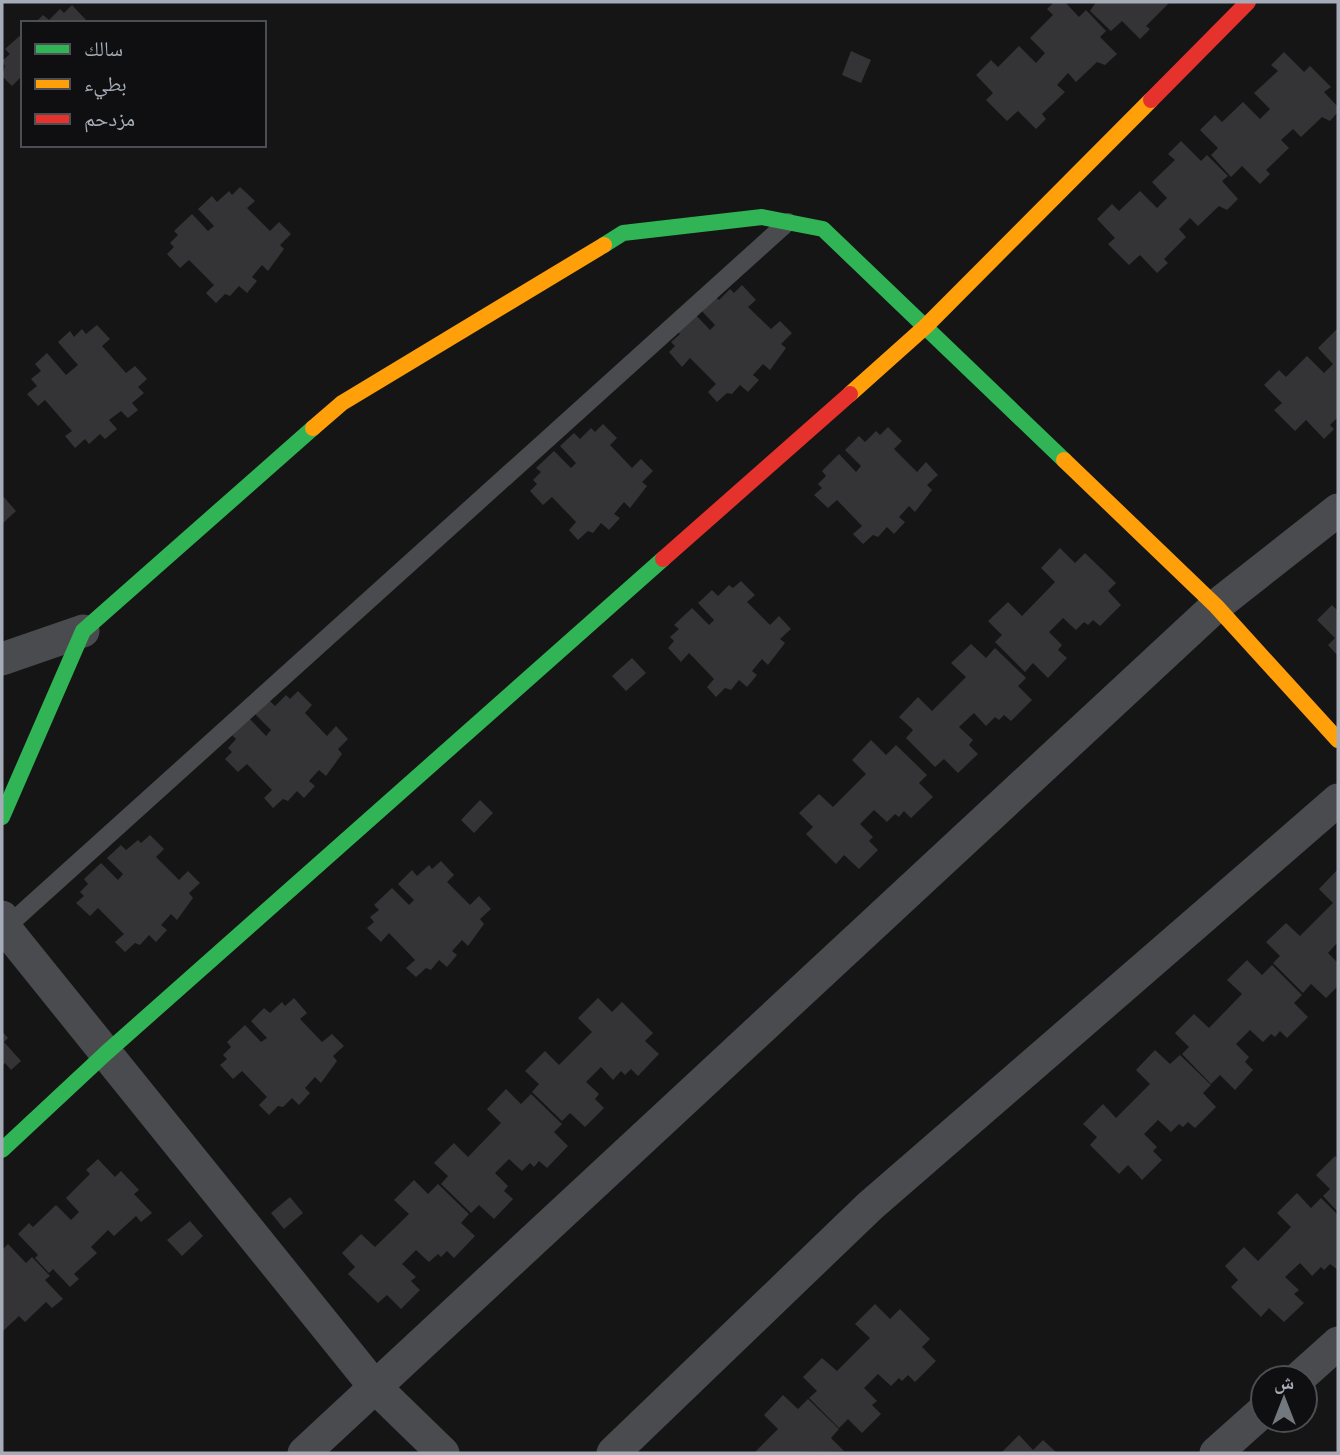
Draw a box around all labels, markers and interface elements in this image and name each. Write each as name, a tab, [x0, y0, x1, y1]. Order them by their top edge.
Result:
legend	[21, 21, 266, 147]
text: سالك	[84, 36, 123, 60]
text: بطيء	[84, 71, 127, 100]
text: مزدحم	[84, 106, 135, 133]
north arrow	[1249, 1364, 1319, 1434]
text: ش	[1274, 1371, 1294, 1394]

